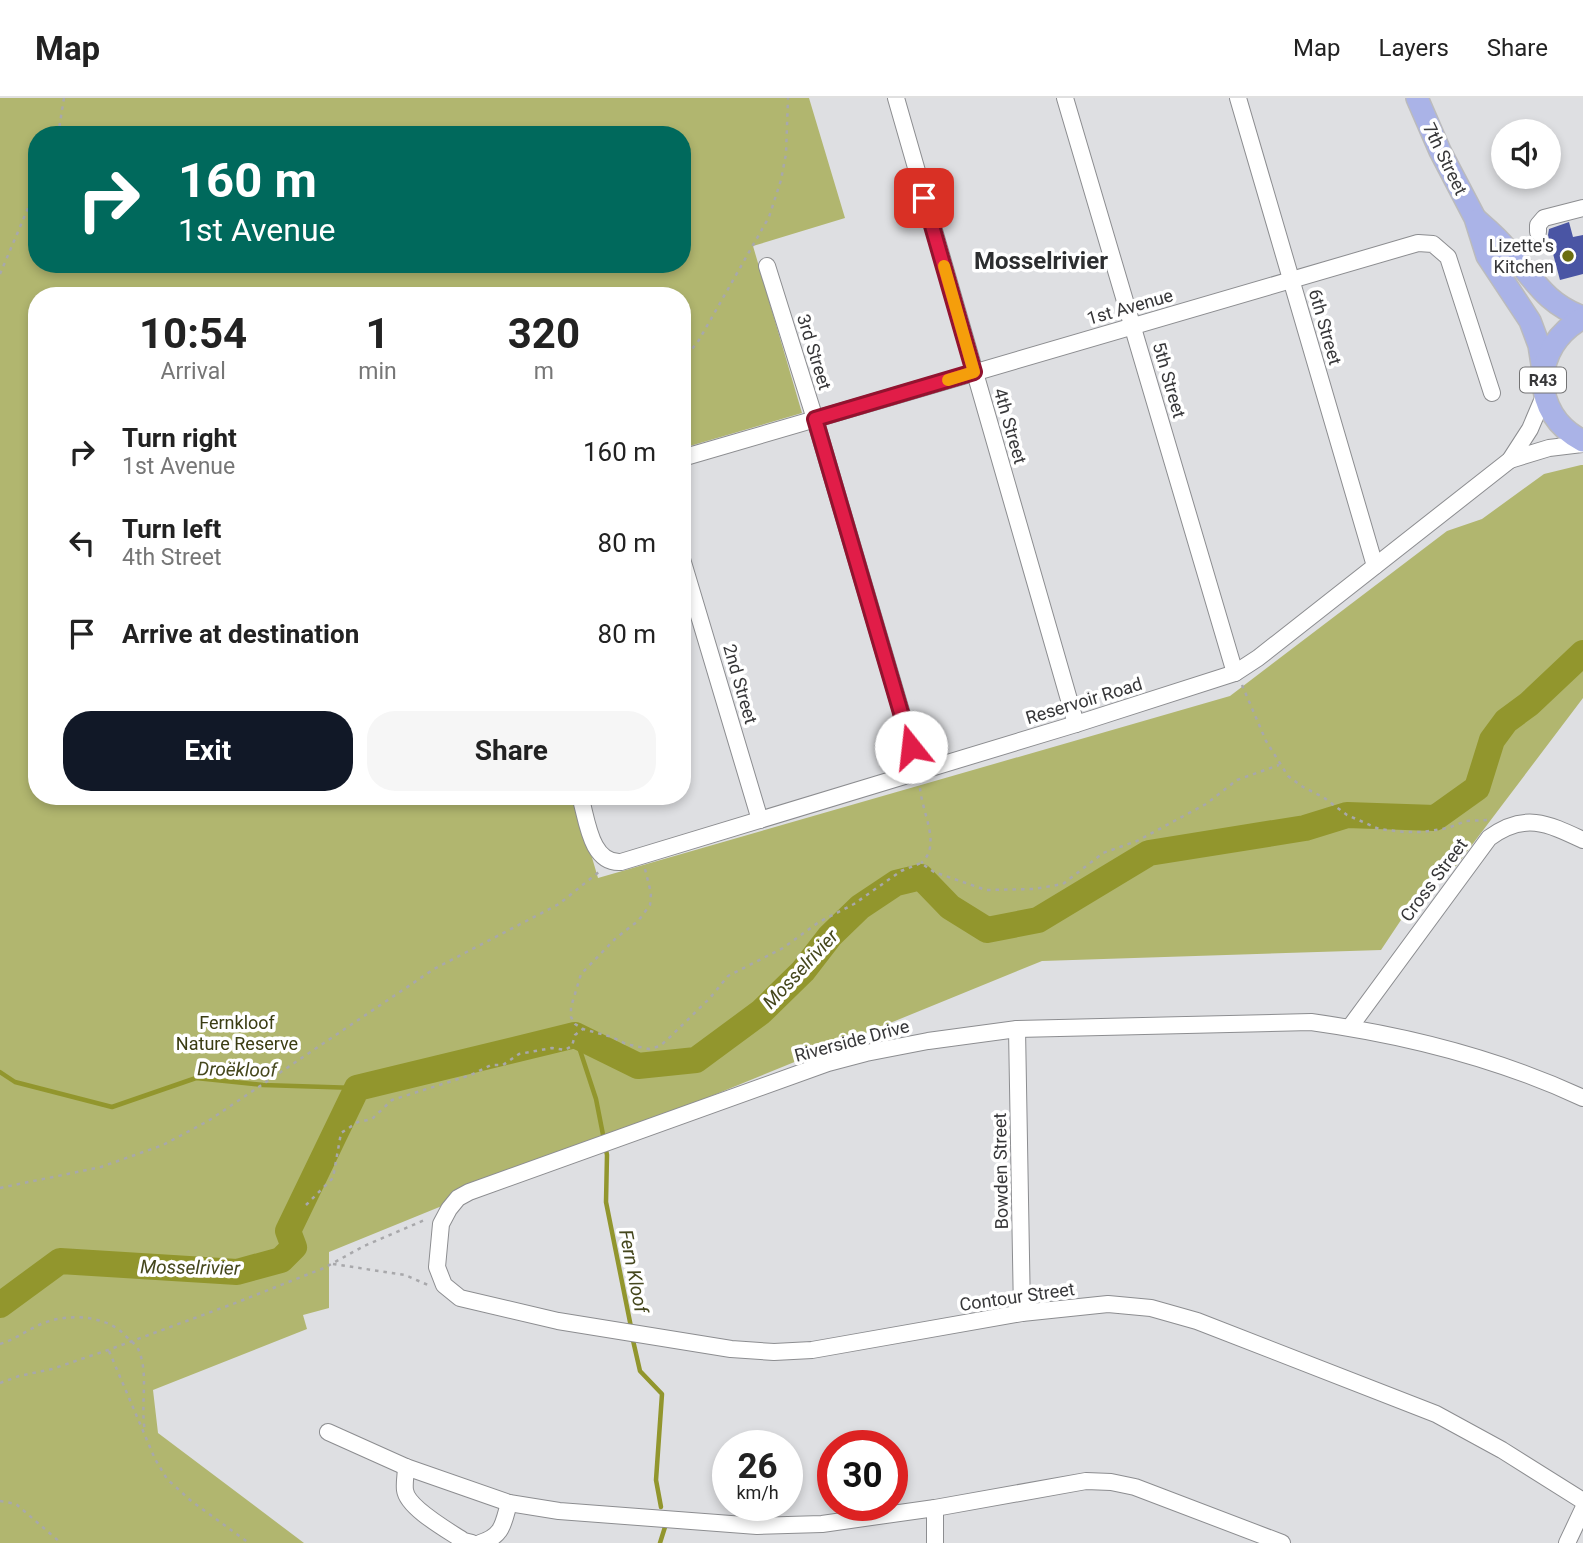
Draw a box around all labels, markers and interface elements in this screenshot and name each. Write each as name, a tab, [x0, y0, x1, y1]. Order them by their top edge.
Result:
text: Map	[35, 29, 100, 68]
text: Map	[1293, 34, 1341, 62]
text: Layers	[1379, 34, 1449, 62]
text: Share	[1487, 34, 1548, 62]
street label: 7th Street	[1419, 119, 1472, 198]
map controls	[1491, 119, 1561, 189]
button: sound	[1491, 119, 1561, 189]
text: 160 m	[178, 152, 317, 209]
icon: right	[63, 154, 154, 245]
pin	[894, 168, 954, 228]
icon: arrive	[905, 179, 943, 217]
text: 1st Avenue	[178, 211, 336, 249]
place label: Lizette's Kitchen	[1489, 235, 1554, 277]
district label: Mosselrivier	[974, 247, 1108, 275]
marker: Lizette's Kitchen	[1560, 248, 1576, 264]
street label: 1st Avenue	[1084, 284, 1175, 329]
street label: 6th Street	[1305, 287, 1346, 367]
text: 10:54	[139, 309, 247, 358]
text: 1	[365, 309, 390, 358]
text: 320	[508, 309, 580, 358]
street label: 3rd Street	[793, 311, 836, 392]
street label: 5th Street	[1149, 340, 1190, 420]
text: Arrival	[160, 358, 226, 385]
text: min	[358, 358, 397, 385]
text: m	[534, 358, 554, 385]
road number: R43	[1520, 368, 1566, 392]
street label: 4th Street	[990, 386, 1031, 466]
text: Turn right	[122, 423, 237, 453]
icon: right	[63, 433, 101, 471]
text: 160 m	[583, 437, 656, 467]
text: 1st Avenue	[122, 453, 235, 480]
text: Turn left	[122, 514, 221, 544]
icon: left	[63, 524, 101, 562]
text: 80 m	[598, 528, 656, 558]
text: 4th Street	[122, 544, 222, 571]
icon: arrive	[63, 615, 101, 653]
text: Arrive at destination	[122, 619, 359, 649]
text: 80 m	[598, 619, 656, 649]
street label: 2nd Street	[719, 641, 762, 726]
street label: Reservoir Road	[1023, 673, 1145, 728]
position arrow	[874, 710, 948, 784]
button: Exit	[63, 711, 353, 791]
button: Share	[367, 711, 656, 791]
street label: Cross Street	[1396, 834, 1472, 925]
water label: Mosselrivier	[758, 924, 843, 1014]
park label: Fernkloof Nature Reserve	[176, 1012, 298, 1054]
street label: Riverside Drive	[792, 1015, 912, 1066]
water label: Droëkloof	[197, 1057, 279, 1082]
street label: Bowden Street	[989, 1112, 1012, 1229]
water label: Fern Kloof	[614, 1228, 653, 1316]
water label: Mosselrivier	[140, 1255, 241, 1280]
street label: Contour Street	[958, 1278, 1076, 1315]
speed limit sign: 30	[817, 1430, 908, 1521]
text: 26	[737, 1446, 778, 1487]
text: km/h	[736, 1482, 779, 1503]

